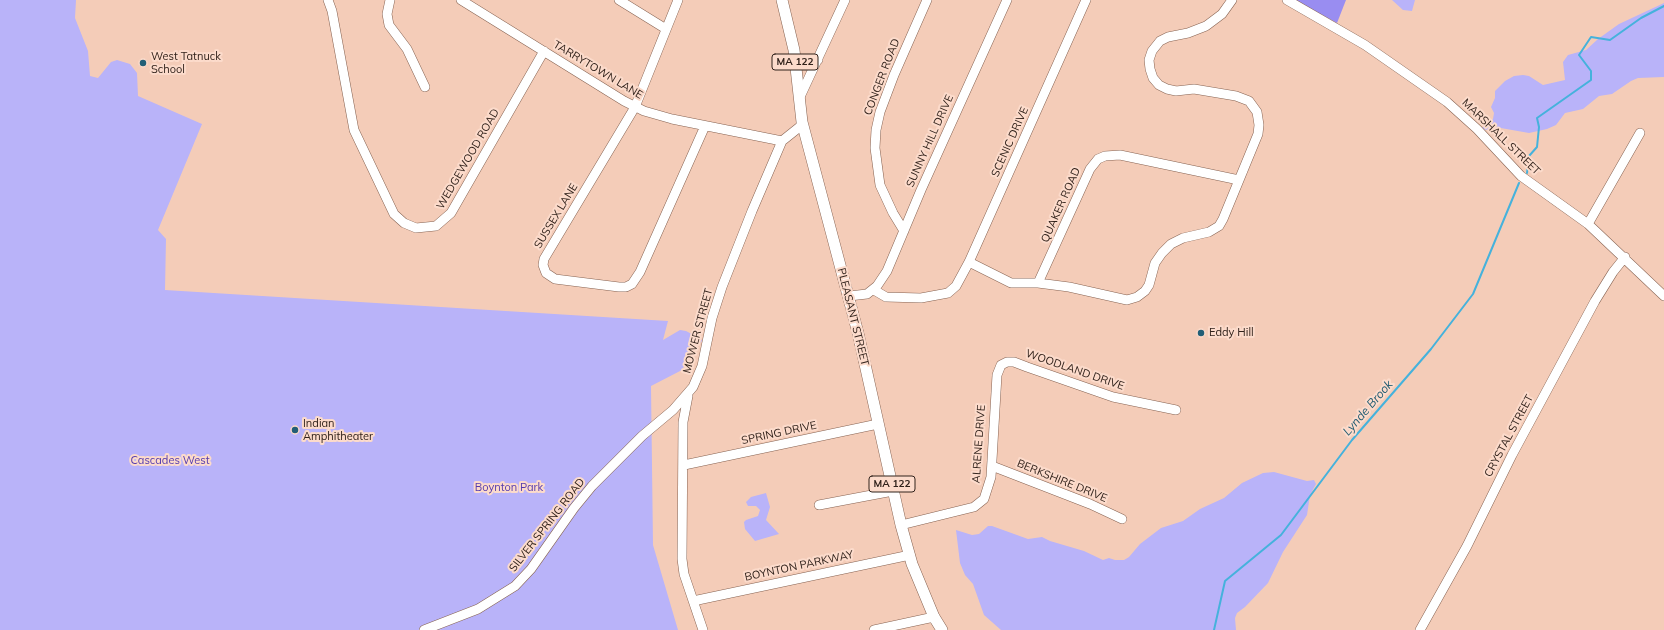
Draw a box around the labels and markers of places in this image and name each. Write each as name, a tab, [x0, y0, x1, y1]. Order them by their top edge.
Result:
place label: West Tatnuck School	[151, 50, 221, 76]
marker: West Tatnuck School	[138, 58, 148, 68]
place label: Eddy Hill	[1209, 326, 1254, 340]
marker: Eddy Hill	[1196, 328, 1206, 338]
place label: Indian Amphitheater	[303, 417, 373, 443]
marker: Indian Amphitheater	[290, 425, 300, 435]

